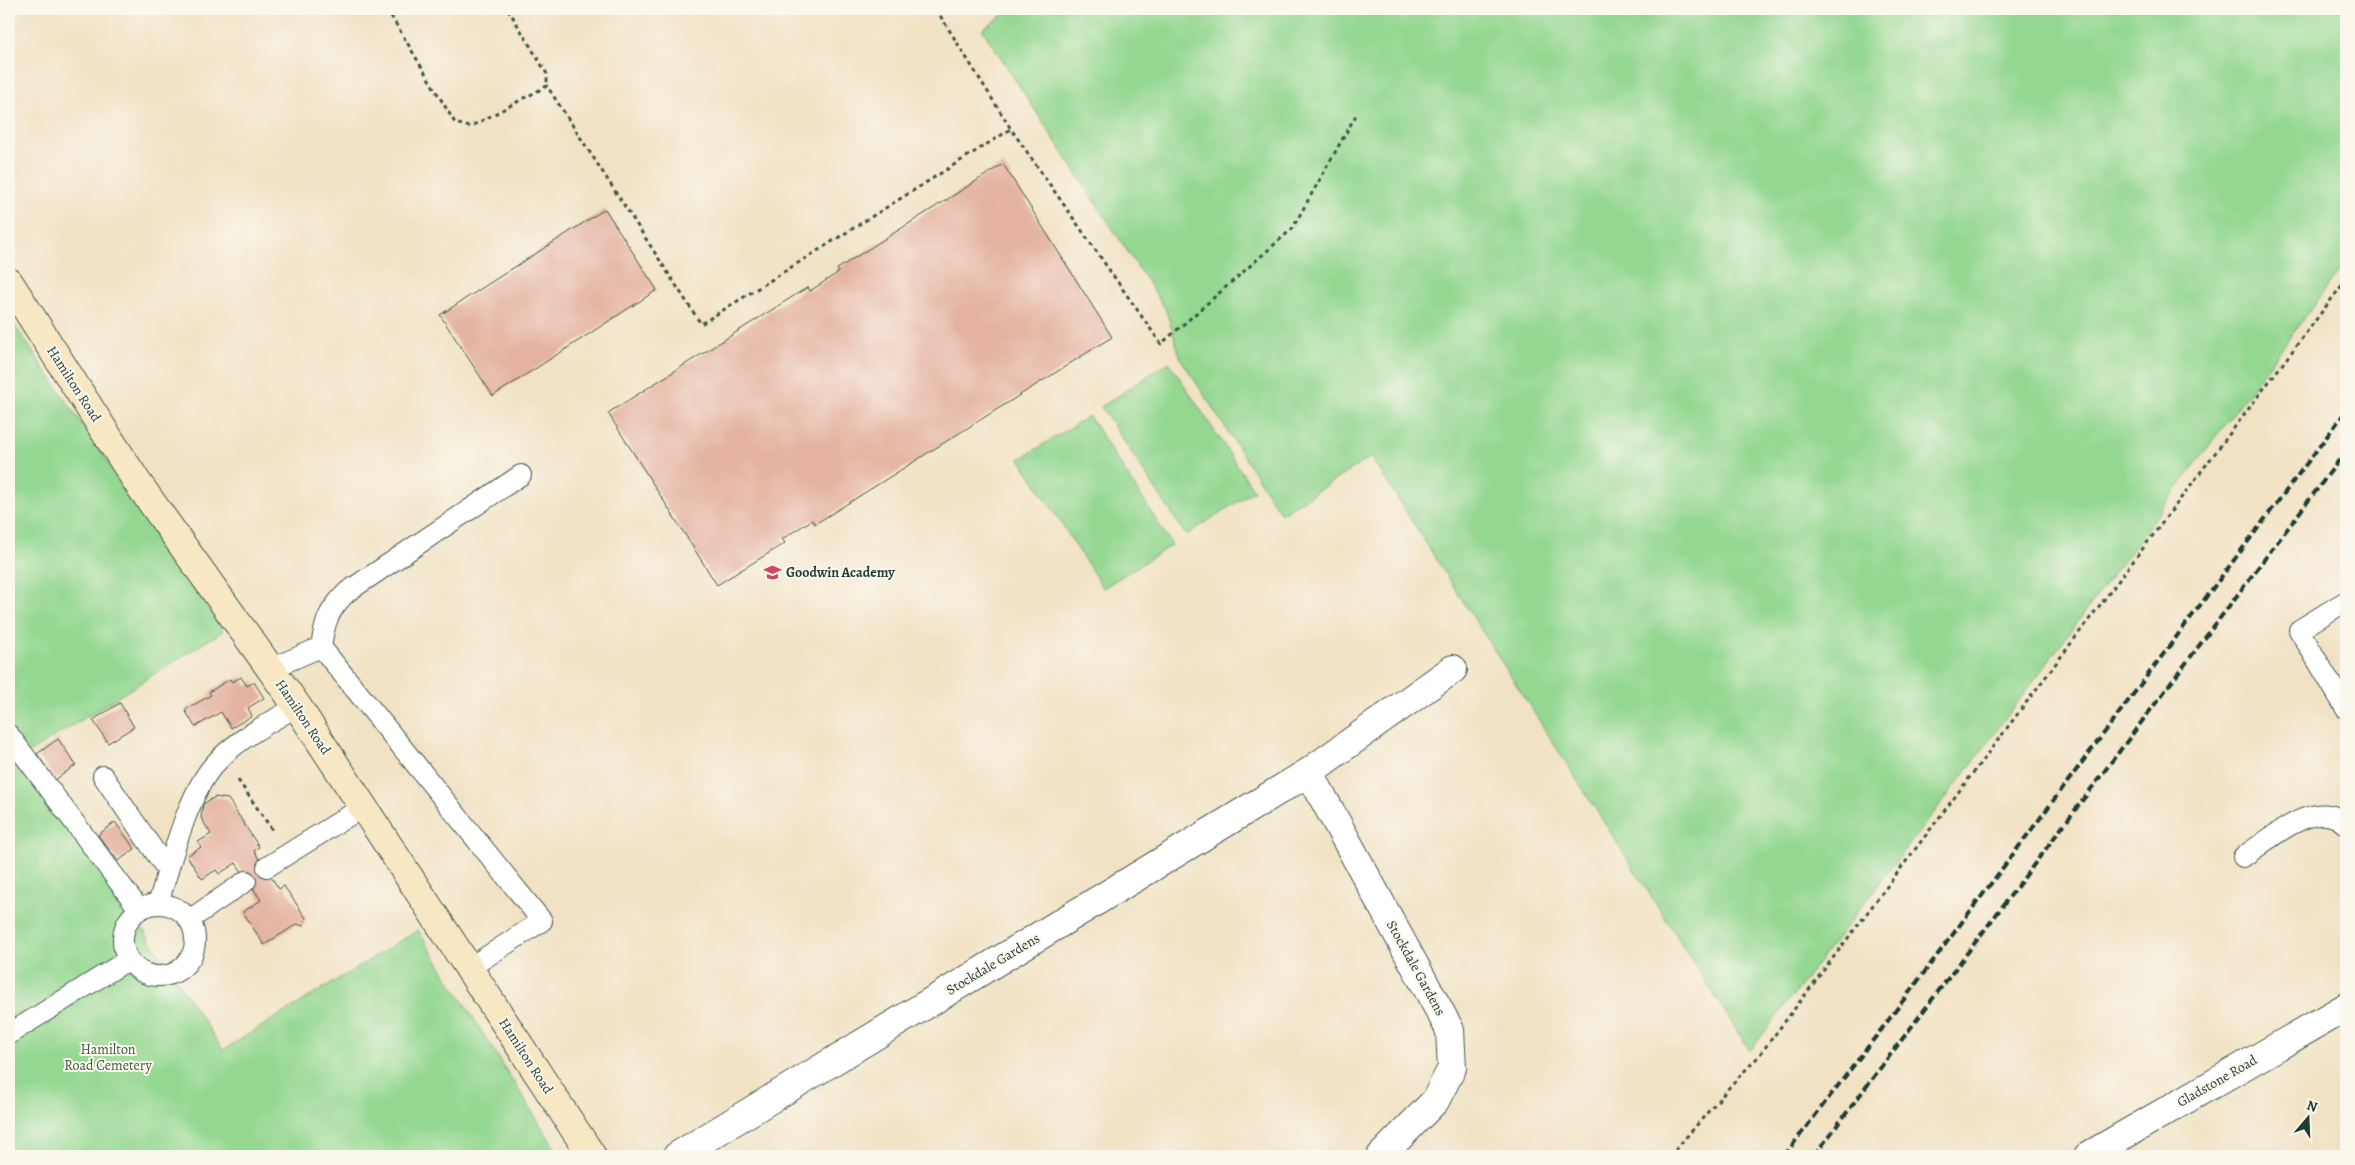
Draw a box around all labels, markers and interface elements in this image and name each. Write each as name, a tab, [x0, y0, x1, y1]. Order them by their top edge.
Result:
street label: Hamilton Road	[42, 342, 106, 426]
school or university icon: Goodwin Academy	[762, 562, 782, 582]
place label: Goodwin Academy	[786, 563, 895, 582]
street label: Hamilton Road	[271, 676, 335, 759]
street label: Stockdale Gardens	[1382, 917, 1450, 1019]
street label: Stockdale Gardens	[943, 929, 1043, 999]
street label: Hamilton Road	[494, 1014, 558, 1098]
park label: Hamilton Road Cemetery	[64, 1040, 152, 1075]
street label: Gladstone Road	[2173, 1050, 2261, 1112]
north arrow	[2282, 1092, 2332, 1142]
text: N	[2304, 1096, 2320, 1117]

